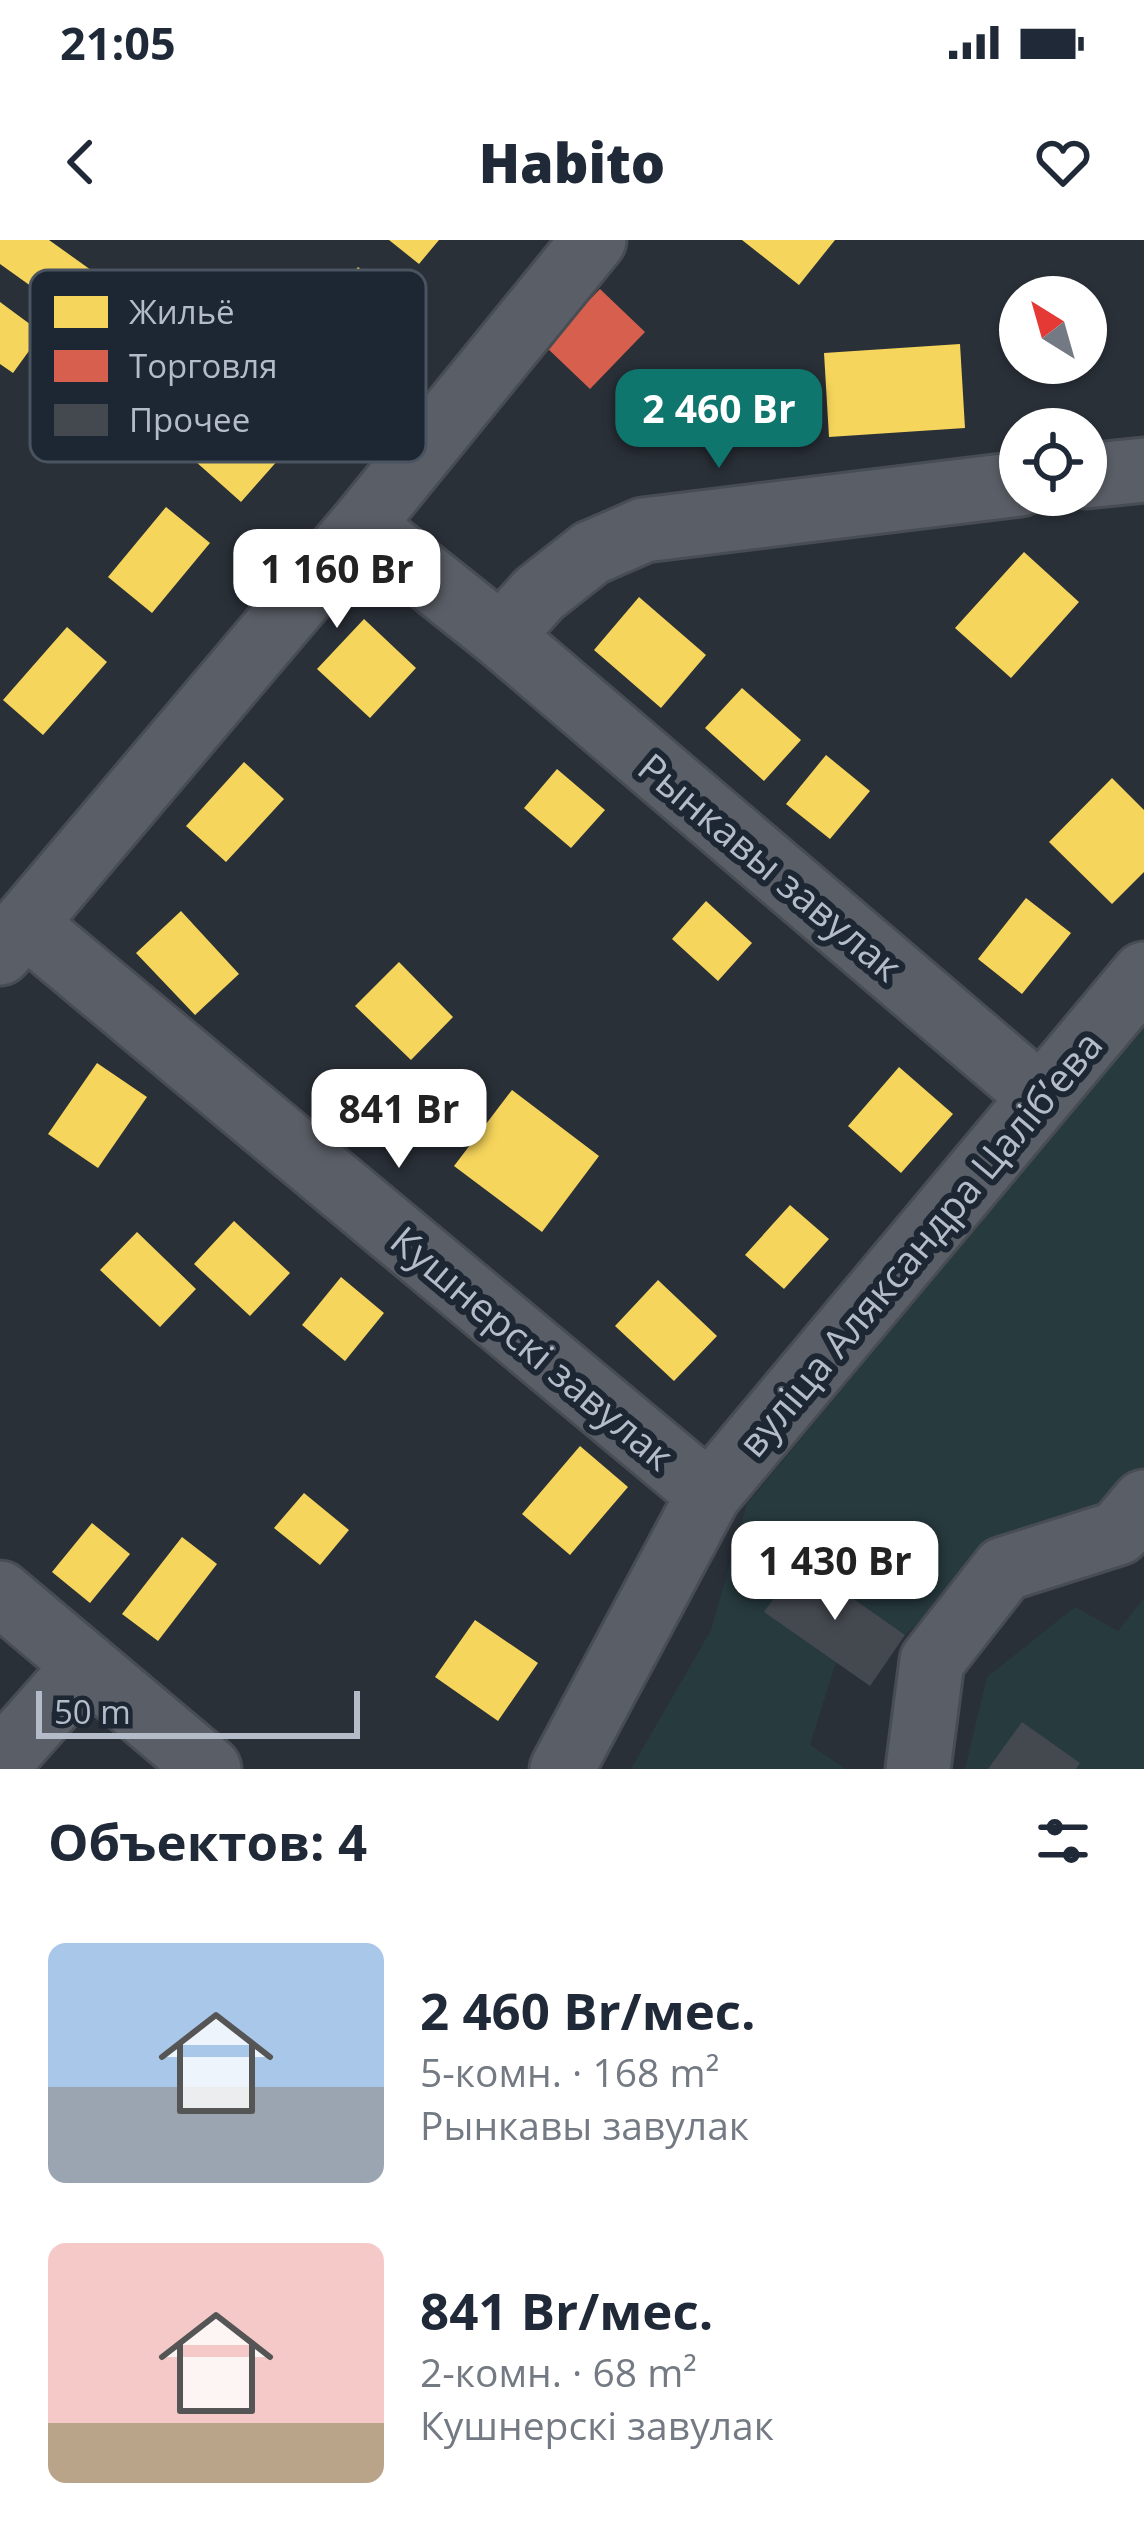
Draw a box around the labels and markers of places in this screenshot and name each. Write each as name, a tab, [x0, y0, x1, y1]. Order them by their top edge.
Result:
pin: 2 460 Br	[595, 369, 843, 471]
pin: 1 160 Br	[213, 529, 461, 631]
pin: 841 Br	[301, 1069, 497, 1171]
pin: 1 430 Br	[711, 1521, 959, 1623]

